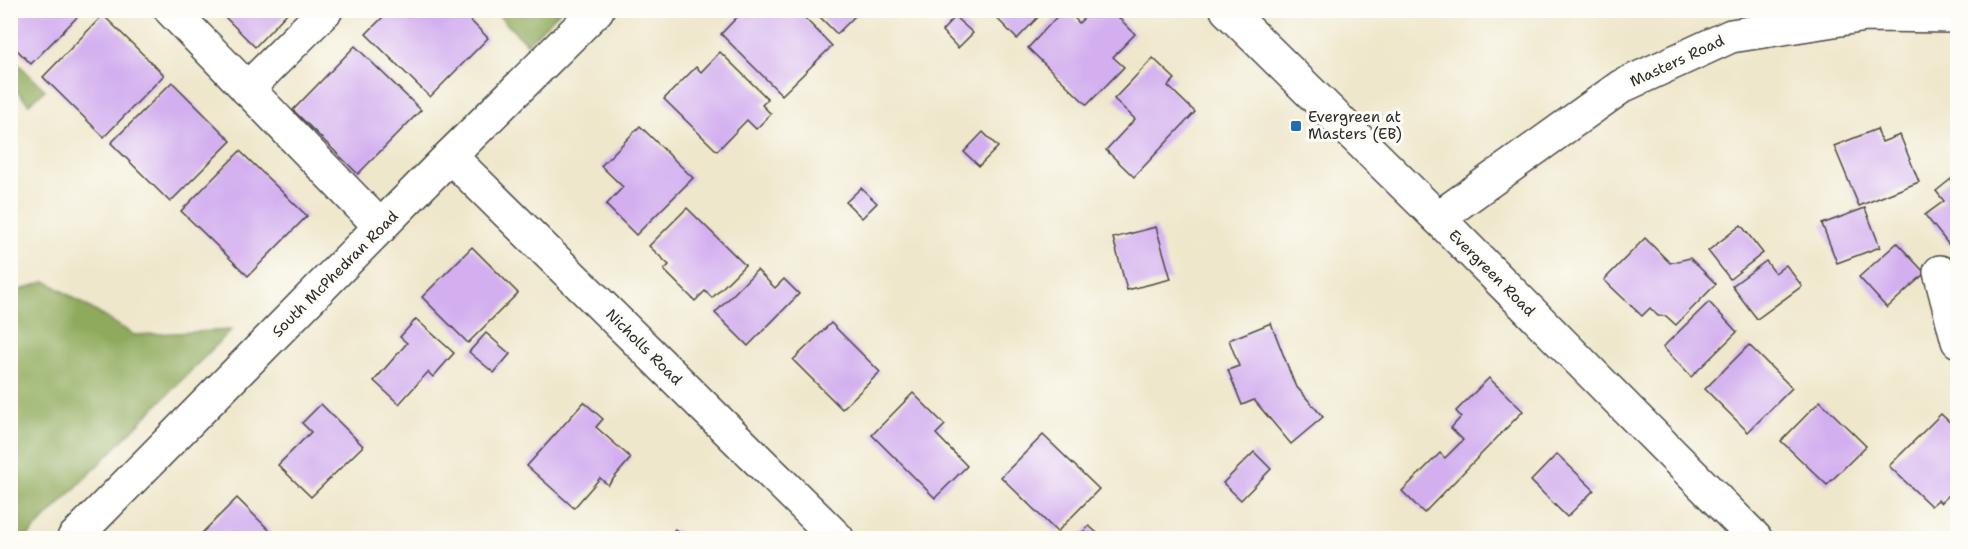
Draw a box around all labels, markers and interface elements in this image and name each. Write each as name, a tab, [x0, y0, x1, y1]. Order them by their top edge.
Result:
street label: Masters Road	[1627, 30, 1728, 92]
place label: Evergreen at Masters (EB)	[1308, 107, 1402, 144]
marker: Evergreen at Masters (EB)	[1289, 119, 1303, 133]
street label: South McPhedran Road	[268, 206, 403, 341]
street label: Evergreen Road	[1444, 225, 1540, 321]
street label: Nicholls Road	[602, 305, 687, 390]

